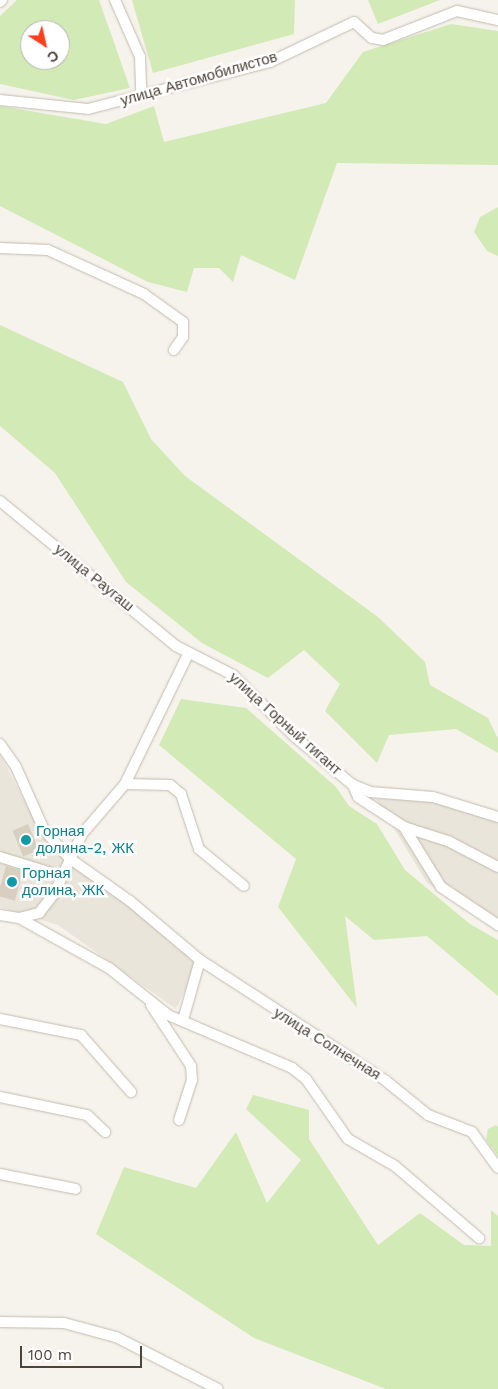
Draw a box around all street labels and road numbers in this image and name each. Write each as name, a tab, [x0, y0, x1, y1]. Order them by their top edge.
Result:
street label: улица Автомобилистов	[119, 48, 279, 110]
street label: улица Раугаш	[51, 540, 137, 616]
street label: улица Горный гигант	[225, 669, 345, 779]
street label: улица Солнечная	[270, 1004, 384, 1084]

